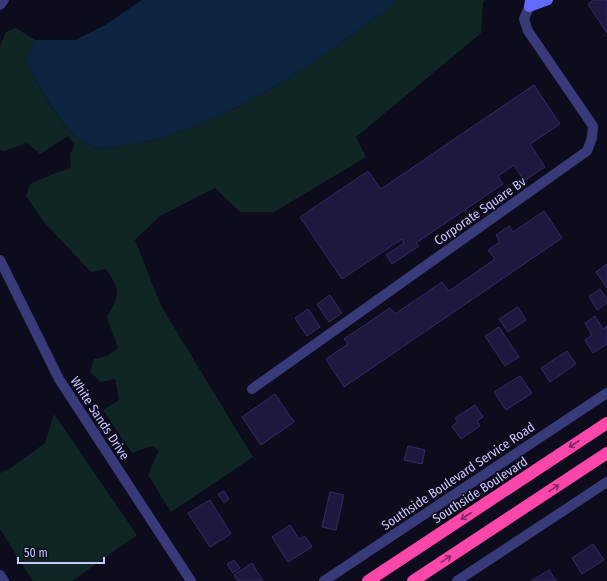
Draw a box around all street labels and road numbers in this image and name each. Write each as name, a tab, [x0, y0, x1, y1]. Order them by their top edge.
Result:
street label: Corporate Square Bv	[431, 174, 529, 248]
street label: White Sands Drive	[68, 374, 132, 462]
street label: Southside Boulevard Service Road	[378, 419, 538, 533]
street label: Southside Boulevard	[430, 453, 530, 527]

